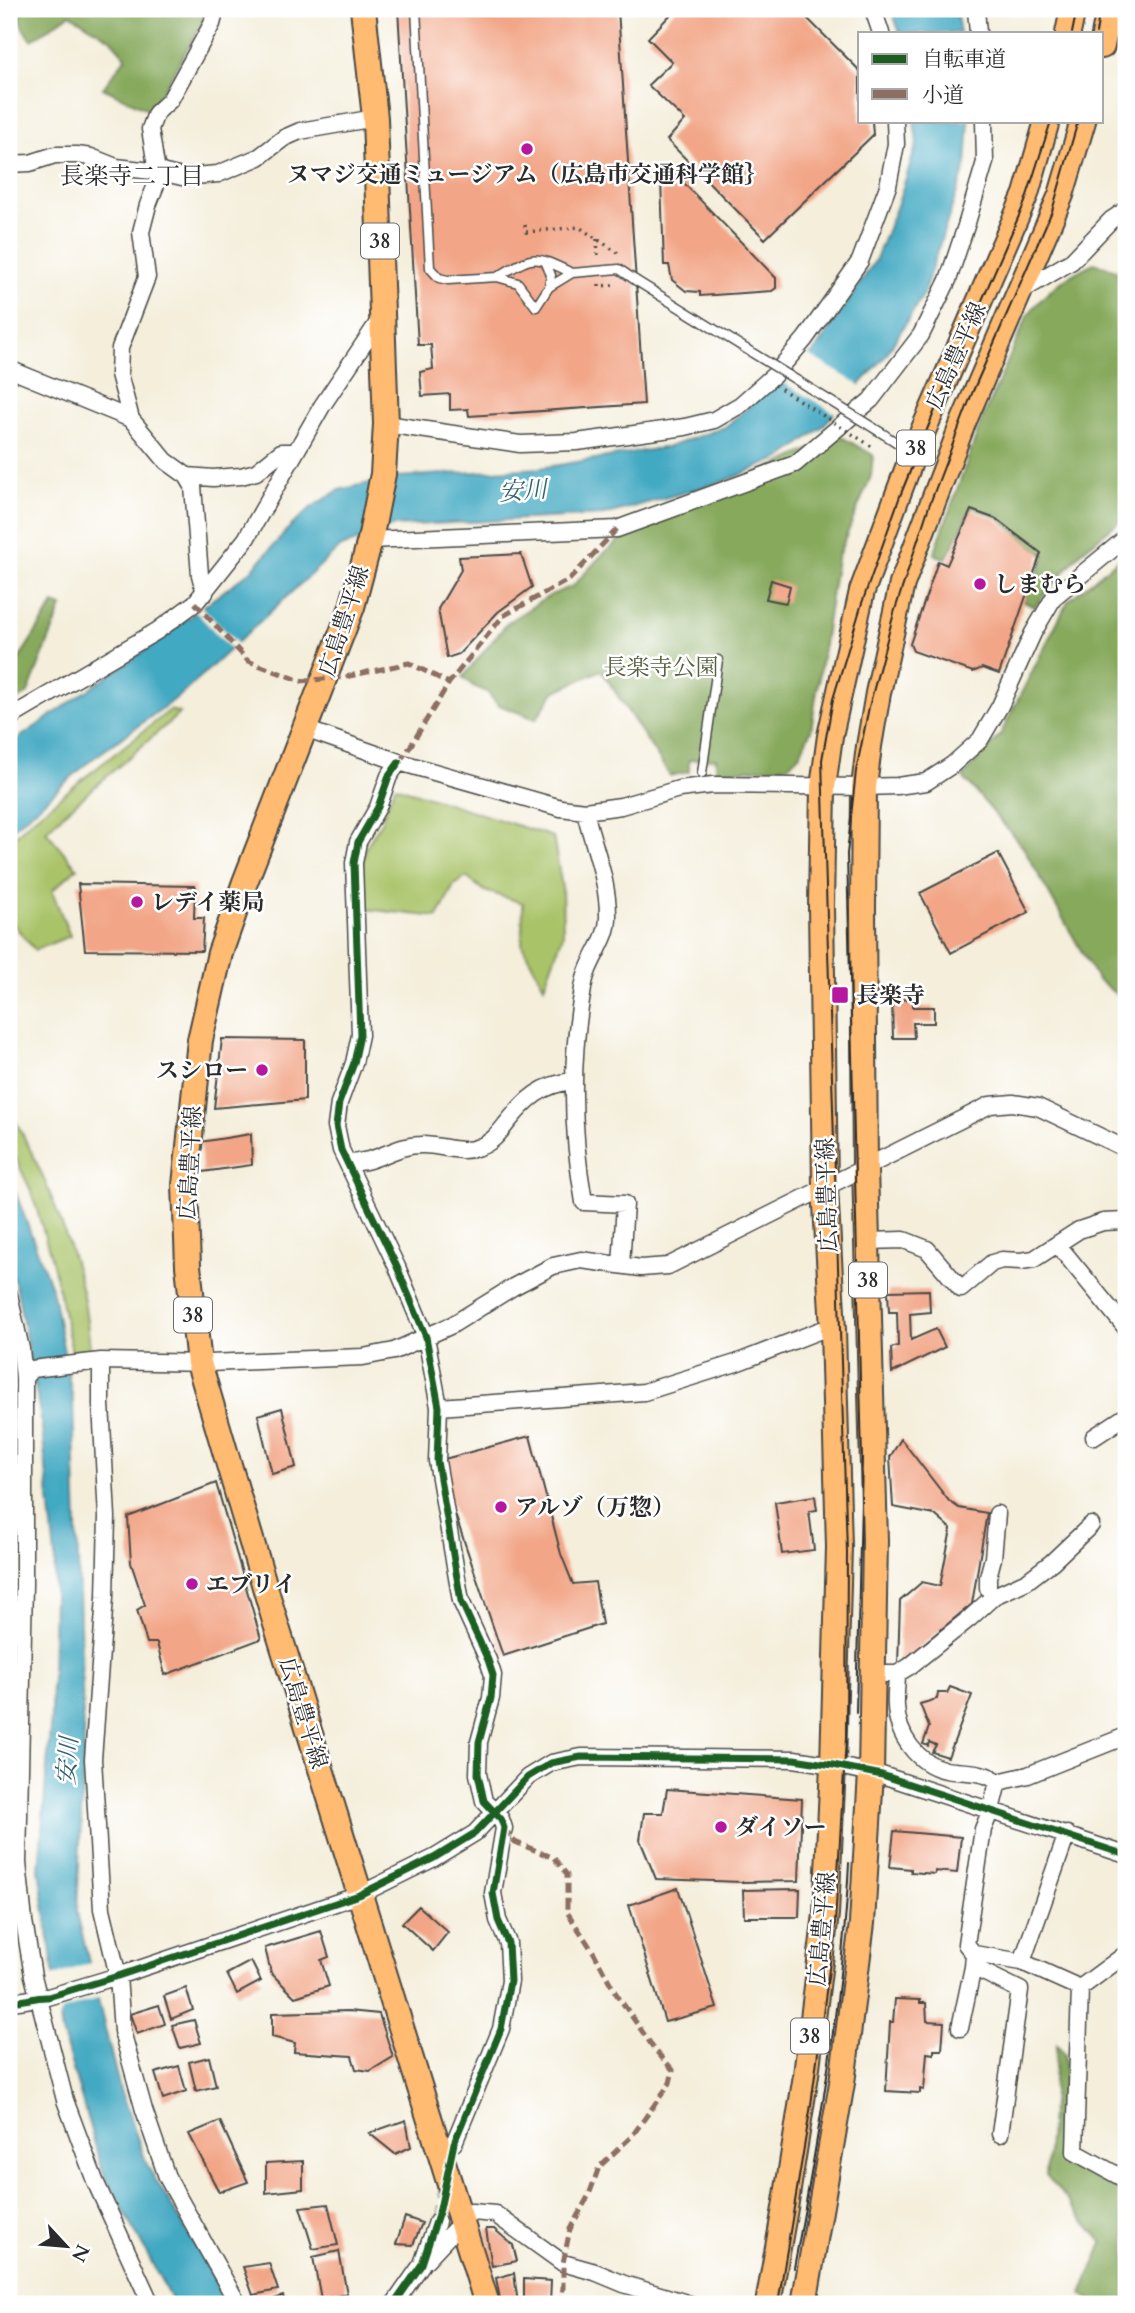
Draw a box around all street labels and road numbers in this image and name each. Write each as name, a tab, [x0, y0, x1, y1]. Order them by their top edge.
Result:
road number: 38	[361, 224, 399, 258]
street label: 広島豊平線	[918, 297, 994, 415]
road number: 38	[897, 430, 935, 466]
street label: 広島豊平線	[311, 562, 377, 680]
street label: 広島豊平線	[172, 1105, 208, 1221]
street label: 広島豊平線	[810, 1137, 844, 1253]
road number: 38	[849, 1262, 887, 1298]
road number: 38	[174, 1298, 212, 1332]
street label: 広島豊平線	[271, 1653, 335, 1773]
street label: 広島豊平線	[802, 1870, 842, 1988]
road number: 38	[791, 2018, 829, 2054]

